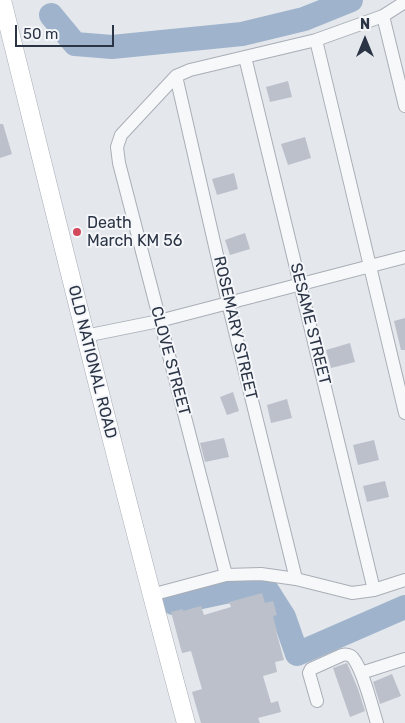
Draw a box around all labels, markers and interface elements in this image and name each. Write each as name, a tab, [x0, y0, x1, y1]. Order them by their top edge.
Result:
scale bar	[18, 15, 116, 47]
north arrow	[340, 15, 390, 65]
text: N	[360, 16, 370, 33]
text: 50 m	[23, 25, 58, 43]
place label: Death March KM 56	[87, 213, 182, 251]
marker: Death March KM 56	[71, 226, 83, 238]
street label: ROSEMARY STREET	[209, 254, 261, 402]
street label: SESAME STREET	[286, 261, 334, 387]
street label: OLD NATIONAL ROAD	[64, 283, 120, 441]
street label: CLOVE STREET	[146, 304, 194, 418]

